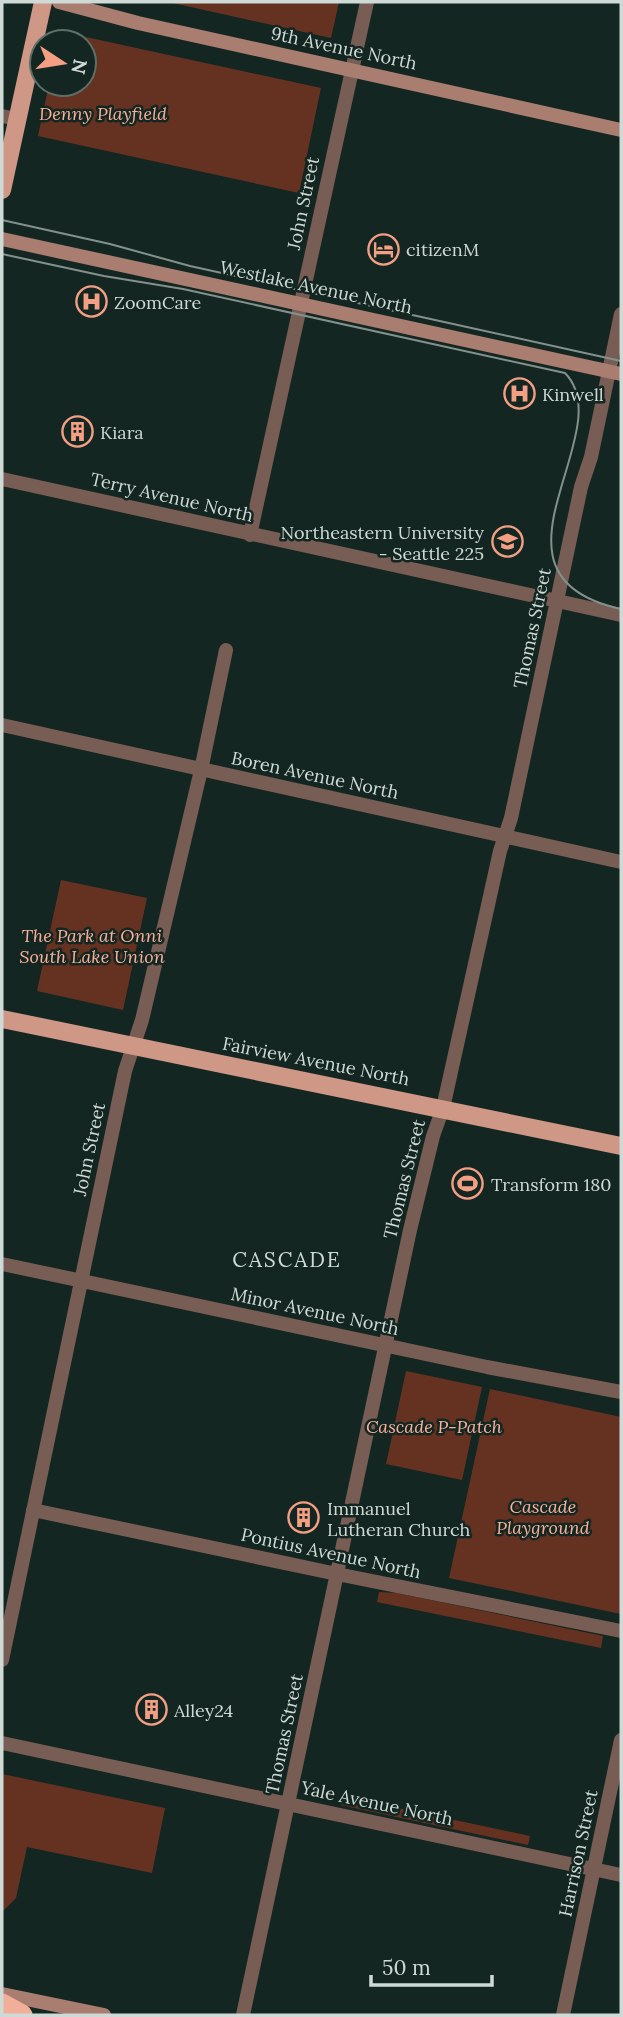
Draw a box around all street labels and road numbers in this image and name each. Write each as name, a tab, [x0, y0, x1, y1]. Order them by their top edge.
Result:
street label: 9th Avenue North	[269, 21, 419, 75]
street label: John Street	[282, 154, 324, 253]
street label: Westlake Avenue North	[218, 255, 414, 319]
street label: Terry Avenue North	[88, 467, 256, 527]
street label: Thomas Street	[508, 566, 556, 690]
street label: Boren Avenue North	[229, 746, 401, 804]
street label: Fairview Avenue North	[221, 1032, 412, 1090]
street label: John Street	[68, 1100, 110, 1199]
street label: Thomas Street	[378, 1117, 430, 1241]
street label: Minor Avenue North	[229, 1282, 401, 1340]
street label: Pontius Avenue North	[239, 1523, 423, 1583]
street label: Thomas Street	[260, 1672, 308, 1796]
street label: Yale Avenue North	[298, 1775, 455, 1830]
street label: Harrison Street	[553, 1787, 603, 1919]

